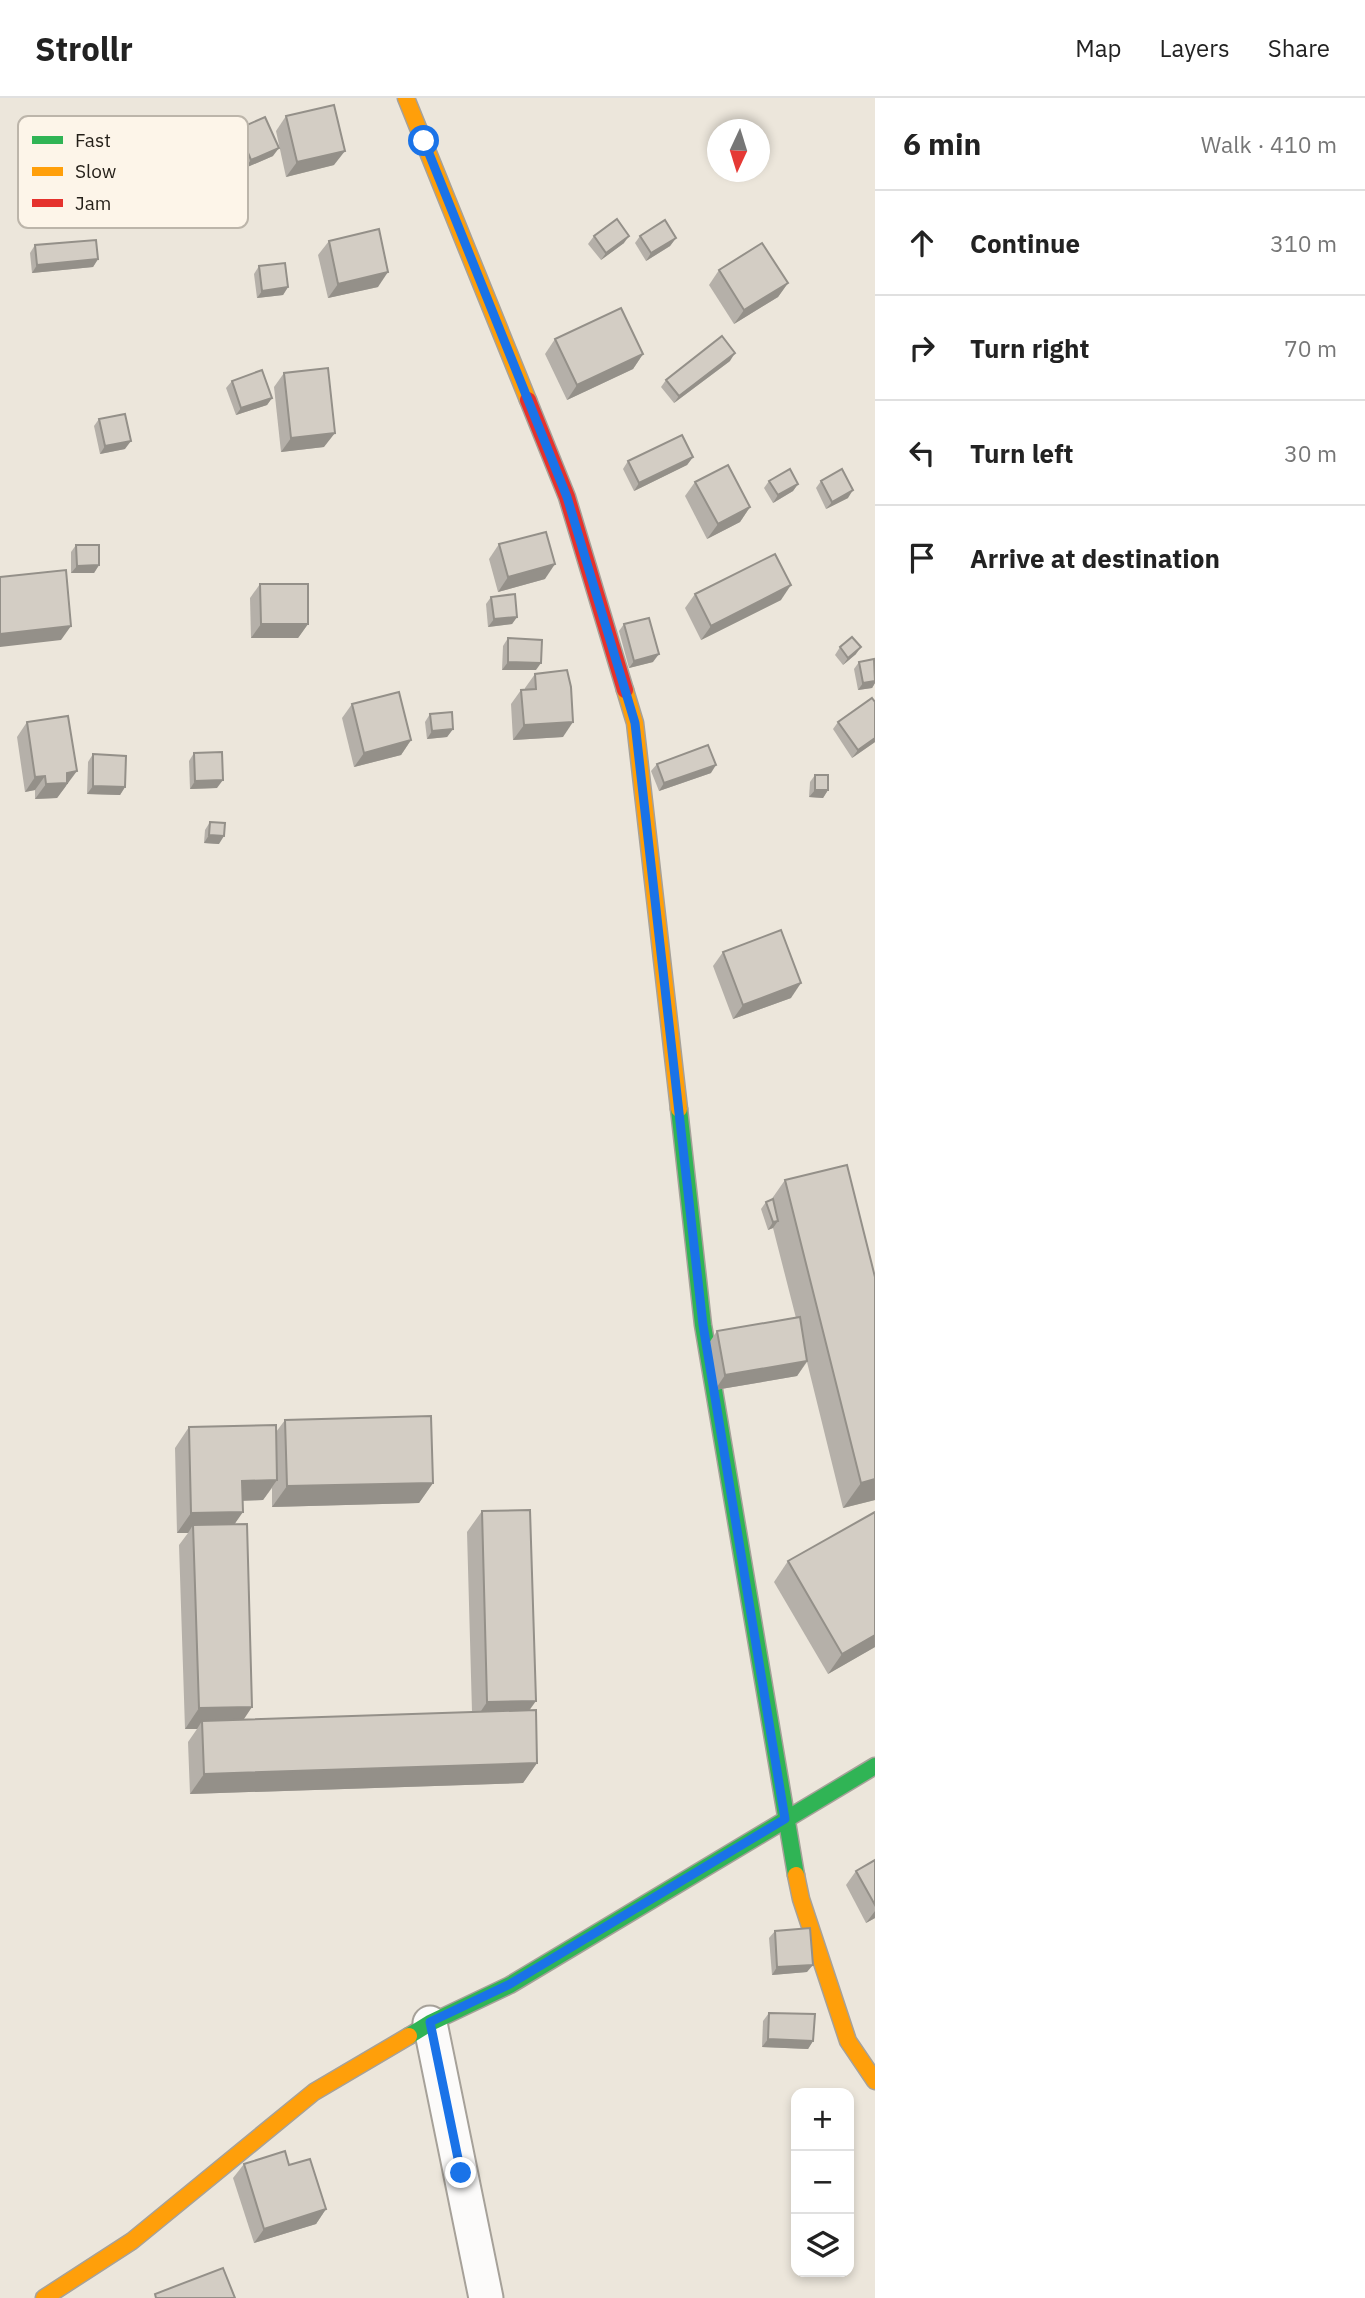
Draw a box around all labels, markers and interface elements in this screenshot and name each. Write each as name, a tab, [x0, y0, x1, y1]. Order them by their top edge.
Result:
text: Strollr	[35, 27, 133, 70]
text: Map	[1075, 32, 1122, 64]
text: Layers	[1160, 32, 1230, 64]
text: Share	[1268, 32, 1330, 64]
legend	[18, 116, 248, 228]
north arrow	[707, 119, 770, 182]
text: 6 min	[903, 124, 981, 163]
route start	[408, 125, 439, 156]
text: Fast	[75, 128, 111, 152]
text: Walk · 410 m	[1201, 129, 1337, 159]
text: Slow	[75, 159, 116, 183]
text: Jam	[75, 191, 111, 215]
icon: ahead	[903, 224, 941, 262]
text: Continue	[970, 226, 1080, 260]
text: 310 m	[1270, 228, 1337, 258]
icon: right	[903, 329, 941, 367]
text: Turn right	[970, 331, 1089, 365]
text: 70 m	[1284, 333, 1337, 363]
icon: left	[903, 434, 941, 472]
text: Turn left	[970, 436, 1073, 470]
text: 30 m	[1284, 438, 1337, 468]
icon: arrive	[903, 539, 941, 577]
text: Arrive at destination	[970, 541, 1220, 575]
map controls	[791, 2088, 854, 2277]
button: +	[791, 2088, 854, 2151]
button: −	[791, 2151, 854, 2214]
route end	[445, 2157, 476, 2188]
button: layers	[791, 2214, 854, 2277]

